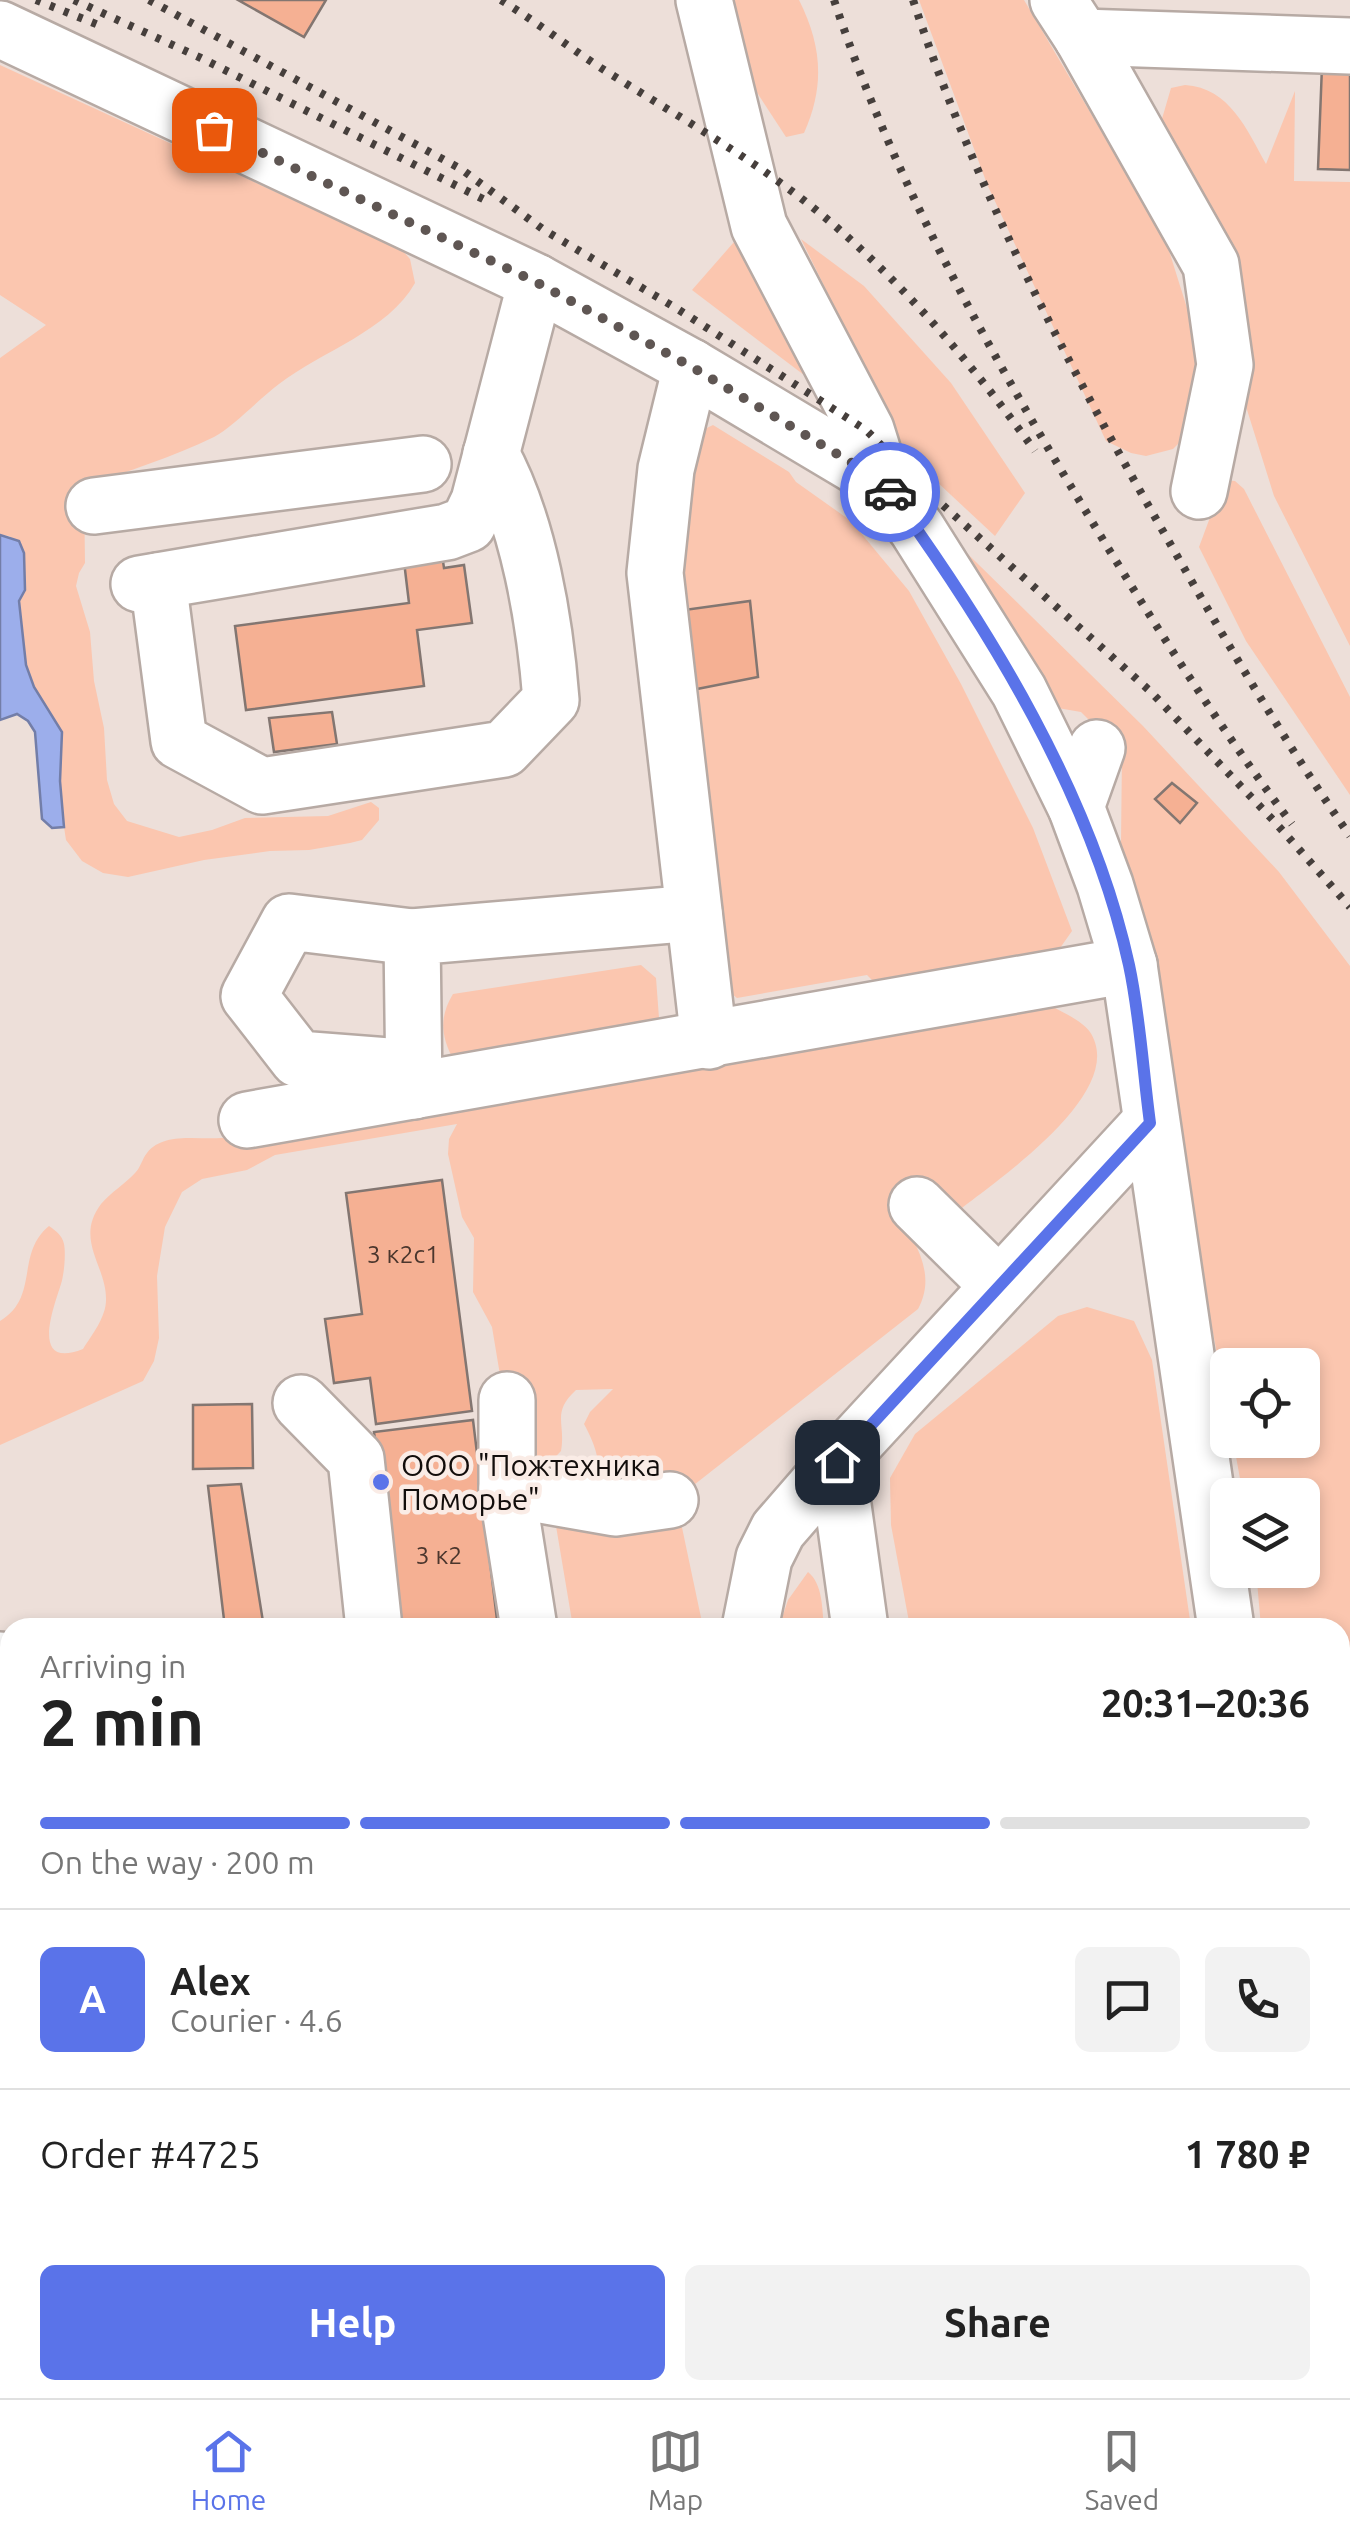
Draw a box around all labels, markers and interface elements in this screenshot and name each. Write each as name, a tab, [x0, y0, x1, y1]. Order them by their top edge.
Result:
pin	[172, 88, 257, 173]
icon: bag	[187, 103, 242, 158]
courier	[840, 442, 940, 542]
icon: car	[863, 465, 918, 520]
house number: 3 к2с1	[367, 1240, 439, 1268]
map controls	[1210, 1348, 1320, 1588]
button: locate	[1210, 1348, 1320, 1458]
pin	[795, 1420, 880, 1505]
icon: home	[810, 1435, 865, 1490]
place label: ООО "Пожтехника Поморье"	[401, 1448, 661, 1516]
marker: ООО "Пожтехника Поморье"	[370, 1471, 392, 1493]
button: layers	[1210, 1478, 1320, 1588]
house number: 3 к2	[416, 1541, 462, 1569]
text: Arriving in	[40, 1648, 186, 1684]
text: 20:31–20:36	[1101, 1682, 1310, 1724]
text: 2 min	[40, 1685, 204, 1758]
text: On the way · 200 m	[40, 1844, 315, 1880]
button: chat	[1075, 1947, 1180, 2052]
button: phone	[1205, 1947, 1310, 2052]
text: Alex	[170, 1960, 251, 2002]
text: A	[79, 1978, 106, 2020]
text: Courier · 4.6	[170, 2002, 343, 2038]
text: Order #4725	[40, 2133, 261, 2175]
text: 1 780 ₽	[1185, 2133, 1310, 2175]
button: Help	[40, 2265, 665, 2380]
button: Share	[685, 2265, 1310, 2380]
tab: Home	[191, 2424, 266, 2515]
tab: Map	[648, 2424, 703, 2515]
tab: Saved	[1085, 2424, 1159, 2515]

